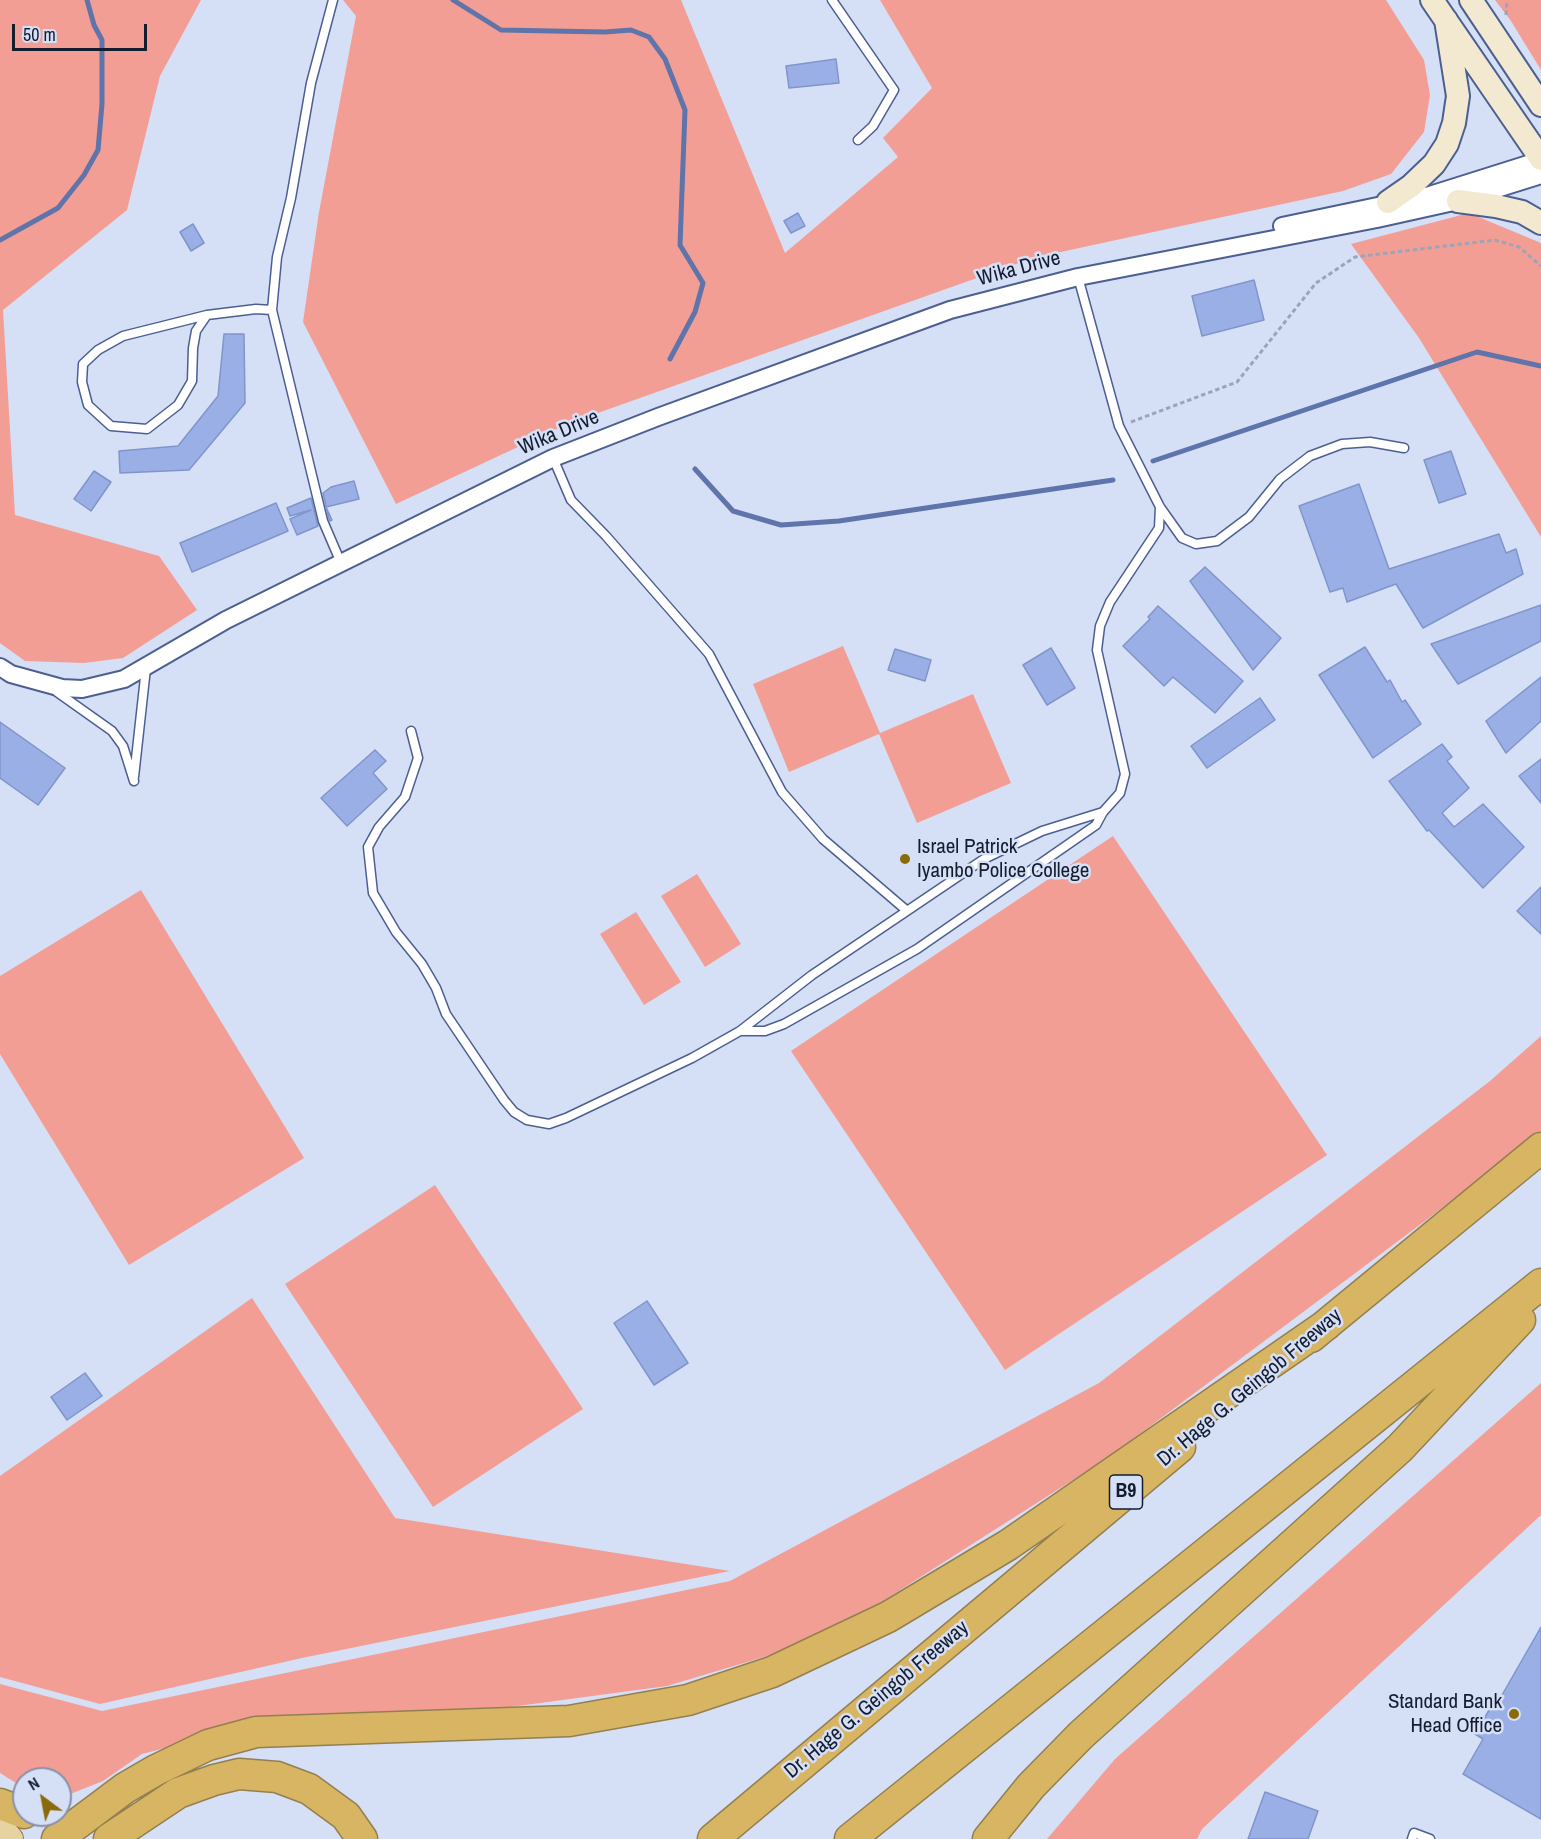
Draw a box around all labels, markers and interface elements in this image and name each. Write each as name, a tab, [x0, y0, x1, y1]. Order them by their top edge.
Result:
scale bar	[15, 12, 150, 50]
text: 50 m	[23, 22, 56, 47]
street label: Wika Drive	[975, 246, 1063, 292]
street label: Wika Drive	[515, 405, 603, 461]
place label: Israel Patrick Iyambo Police College	[917, 834, 1089, 884]
marker: Israel Patrick Iyambo Police College	[898, 852, 912, 866]
street label: Dr. Hage G. Geingob Freeway	[1153, 1304, 1347, 1472]
road number: B9	[1110, 1475, 1142, 1509]
street label: Dr. Hage G. Geingob Freeway	[780, 1616, 974, 1784]
place label: Standard Bank Head Office	[1388, 1689, 1502, 1739]
marker: Standard Bank Head Office	[1507, 1707, 1521, 1721]
north arrow	[12, 1767, 72, 1827]
text: N	[24, 1772, 43, 1795]

